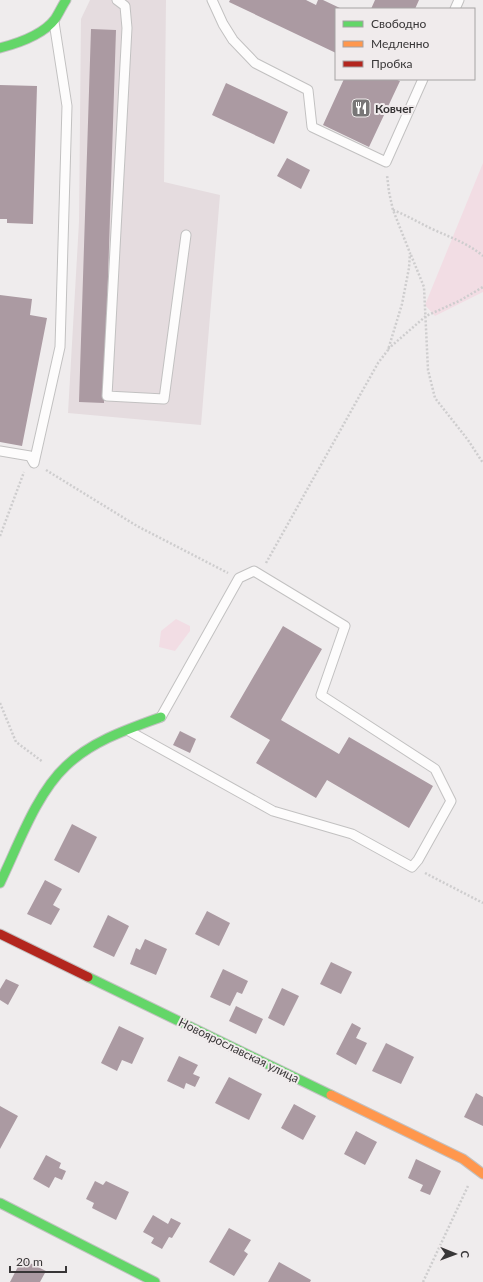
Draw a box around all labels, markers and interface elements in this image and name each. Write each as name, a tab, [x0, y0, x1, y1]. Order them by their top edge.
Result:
legend	[335, 8, 475, 80]
text: Свободно	[371, 16, 427, 31]
text: Медленно	[371, 36, 430, 51]
text: Пробка	[371, 56, 412, 71]
restaurant icon: Ковчег	[350, 97, 372, 119]
place label: Ковчег	[375, 101, 414, 116]
street label: Новоярославская улица	[176, 1014, 302, 1086]
north arrow	[435, 1234, 475, 1274]
scale bar	[10, 1248, 66, 1274]
text: С	[459, 1250, 472, 1259]
text: 20 m	[16, 1254, 43, 1269]

